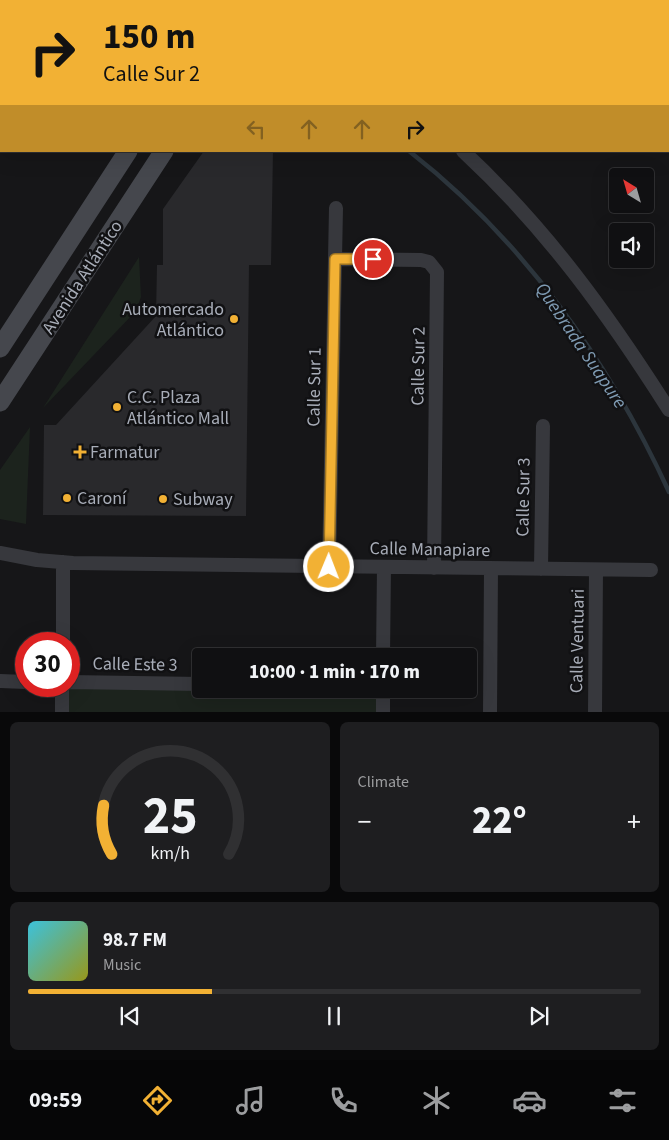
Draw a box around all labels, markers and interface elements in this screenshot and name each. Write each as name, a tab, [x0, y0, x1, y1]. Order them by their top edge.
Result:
text: 150 m	[103, 12, 195, 62]
icon: right	[20, 20, 85, 85]
text: Calle Sur 2	[103, 58, 200, 90]
icon: left	[242, 115, 270, 143]
icon: ahead	[295, 115, 323, 143]
icon: ahead	[348, 115, 376, 143]
icon: right	[401, 115, 429, 143]
north arrow	[609, 168, 654, 212]
map controls	[609, 168, 654, 268]
street label: Avenida Atlántico	[36, 216, 129, 339]
button: sound	[609, 223, 654, 268]
pin	[352, 238, 394, 280]
icon: arrive	[359, 245, 387, 273]
water label: Quebrada Suapure	[528, 277, 633, 414]
place label: Automercado Atlántico	[122, 297, 224, 343]
marker: Automercado Atlántico	[228, 313, 240, 325]
street label: Calle Sur 2	[405, 326, 432, 406]
street label: Calle Sur 1	[301, 347, 328, 427]
place label: C.C. Plaza Atlántico Mall	[127, 385, 229, 431]
marker: C.C. Plaza Atlántico Mall	[111, 401, 123, 413]
place label: Farmatur	[90, 440, 160, 465]
marker: Farmatur	[74, 446, 86, 458]
street label: Calle Sur 3	[510, 457, 537, 537]
place label: Caroní	[77, 486, 127, 511]
place label: Subway	[173, 487, 233, 512]
marker: Caroní	[61, 492, 73, 504]
marker: Subway	[157, 493, 169, 505]
street label: Calle Manapiare	[369, 536, 491, 563]
position arrow	[302, 540, 354, 592]
street label: Calle Ventuari	[564, 589, 591, 693]
speed limit sign: 30	[15, 632, 80, 697]
street label: Calle Este 3	[92, 651, 178, 678]
text: 10:00 · 1 min · 170 m	[249, 659, 420, 686]
text: Climate	[358, 771, 409, 793]
text: 25	[142, 780, 197, 854]
text: 22°	[472, 794, 527, 848]
text: −	[358, 802, 371, 842]
text: +	[627, 802, 641, 842]
text: km/h	[150, 841, 190, 866]
text: 98.7 FM	[103, 927, 167, 954]
text: Music	[103, 954, 141, 976]
icon: previous	[116, 1002, 144, 1030]
icon: pause	[320, 1002, 348, 1030]
icon: next	[525, 1002, 553, 1030]
icon: directions	[140, 1083, 175, 1118]
icon: music	[233, 1083, 268, 1118]
icon: phone	[326, 1083, 361, 1118]
icon: climate	[419, 1083, 454, 1118]
icon: car	[512, 1083, 547, 1118]
icon: filters	[605, 1083, 640, 1118]
text: 09:59	[29, 1084, 82, 1116]

